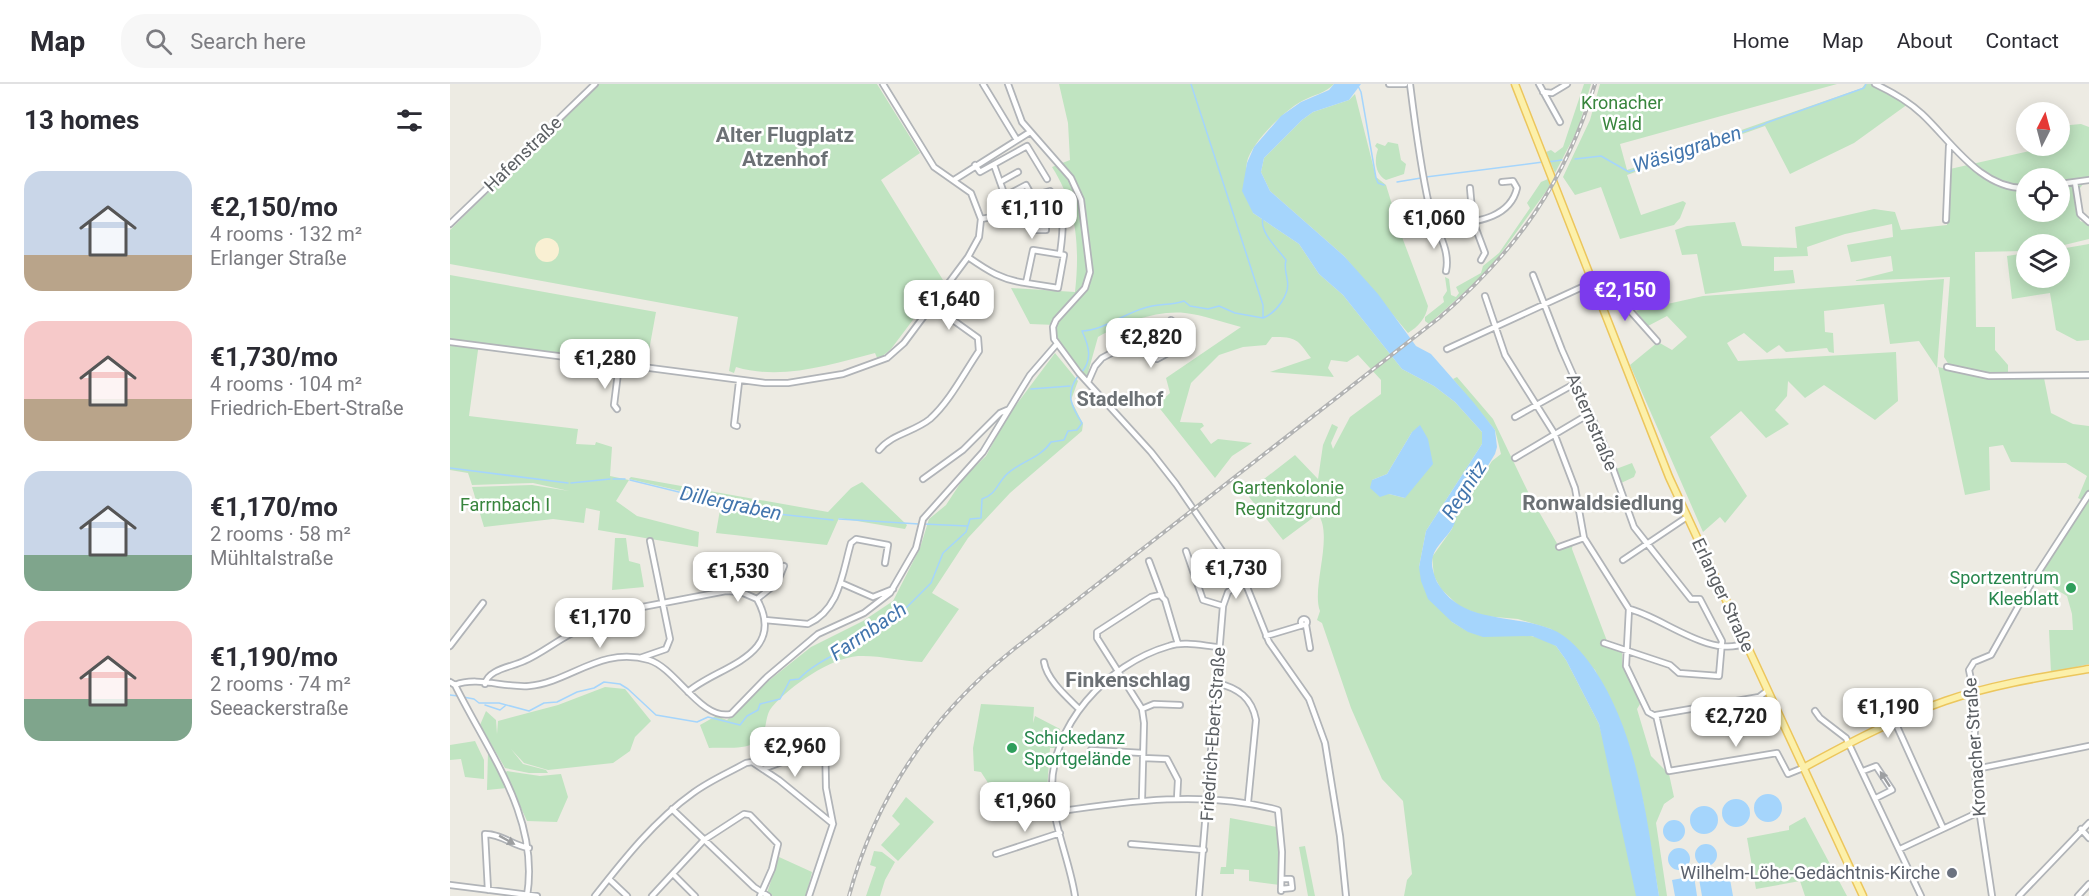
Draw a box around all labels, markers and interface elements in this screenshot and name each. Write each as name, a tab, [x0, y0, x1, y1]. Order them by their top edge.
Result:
search box	[121, 14, 541, 68]
text: Map	[30, 25, 85, 58]
icon: search	[142, 25, 175, 58]
text: Search here	[190, 29, 306, 54]
text: Home	[1733, 29, 1789, 53]
text: Map	[1822, 29, 1864, 53]
text: About	[1897, 29, 1953, 53]
text: Contact	[1986, 29, 2059, 53]
park label: Kronacher Wald	[1581, 92, 1663, 134]
north arrow	[2016, 102, 2070, 156]
map controls	[2016, 102, 2070, 288]
icon: filters	[393, 104, 426, 137]
text: 13 homes	[24, 105, 139, 135]
street label: Hafenstraße	[480, 112, 566, 196]
water label: Wäsiggraben	[1630, 120, 1744, 178]
district label: Alter Flugplatz Atzenhof	[716, 123, 854, 171]
button: locate	[2016, 168, 2070, 222]
pin: €1,110	[983, 189, 1081, 240]
text: €2,150/mo	[210, 192, 338, 222]
icon: home	[72, 195, 144, 267]
text: €1,110	[1001, 196, 1063, 220]
pin: €1,060	[1385, 199, 1483, 250]
text: €1,060	[1403, 206, 1465, 230]
text: 4 rooms · 132 m²	[210, 222, 362, 246]
button: layers	[2016, 234, 2070, 288]
text: Erlanger Straße	[210, 246, 347, 270]
pin: €2,150	[1576, 271, 1674, 322]
text: €2,150	[1594, 278, 1656, 302]
pin: €1,640	[900, 280, 998, 331]
text: €1,640	[918, 287, 980, 311]
pin: €2,820	[1102, 318, 1200, 369]
text: €2,820	[1120, 325, 1182, 349]
pin: €1,280	[556, 339, 654, 390]
text: €1,730/mo	[210, 342, 338, 372]
icon: home	[72, 345, 144, 417]
text: €1,280	[574, 346, 636, 370]
street label: Asternstraße	[1563, 370, 1622, 474]
text: 4 rooms · 104 m²	[210, 372, 362, 396]
district label: Stadelhof	[1077, 387, 1164, 411]
text: Friedrich-Ebert-Straße	[210, 396, 404, 420]
water label: Regnitz	[1436, 456, 1492, 524]
park label: Gartenkolonie Regnitzgrund	[1232, 477, 1344, 519]
water label: Dillergraben	[678, 481, 784, 525]
district label: Ronwaldsiedlung	[1522, 491, 1684, 515]
text: €1,170/mo	[210, 492, 338, 522]
park label: Farrnbach I	[460, 494, 550, 515]
icon: home	[72, 495, 144, 567]
text: 2 rooms · 58 m²	[210, 522, 351, 546]
street label: Erlanger Straße	[1688, 535, 1759, 655]
text: Mühltalstraße	[210, 546, 333, 570]
pin: €1,730	[1187, 549, 1285, 600]
pin: €1,530	[689, 552, 787, 603]
text: €1,730	[1205, 556, 1267, 580]
text: €1,530	[707, 559, 769, 583]
place label: Sportzentrum Kleeblatt	[1950, 567, 2059, 609]
marker: Sportzentrum Kleeblatt	[2064, 581, 2078, 595]
water label: Farrnbach	[825, 597, 911, 665]
pin: €1,170	[551, 598, 649, 649]
text: €1,170	[569, 605, 631, 629]
text: €1,190/mo	[210, 642, 338, 672]
icon: home	[72, 645, 144, 717]
street label: Friedrich-Ebert-Straße	[1196, 646, 1229, 822]
district label: Finkenschlag	[1065, 668, 1191, 692]
text: 2 rooms · 74 m²	[210, 672, 351, 696]
street label: Kronacher Straße	[1959, 677, 1990, 817]
pin: €1,190	[1839, 688, 1937, 739]
text: €1,190	[1857, 695, 1919, 719]
text: Seeackerstraße	[210, 696, 348, 720]
pin: €2,720	[1687, 697, 1785, 748]
text: €2,720	[1705, 704, 1767, 728]
pin: €2,960	[746, 727, 844, 778]
place label: Schickedanz Sportgelände	[1024, 727, 1131, 769]
text: €2,960	[764, 734, 826, 758]
marker: Schickedanz Sportgelände	[1005, 741, 1019, 755]
one-way arrow	[1879, 772, 1891, 788]
pin: €1,960	[976, 782, 1074, 833]
text: €1,960	[994, 789, 1056, 813]
one-way arrow	[499, 835, 516, 845]
place label: Wilhelm-Löhe-Gedächtnis-Kirche	[1680, 862, 1940, 883]
marker: Wilhelm-Löhe-Gedächtnis-Kirche	[1945, 866, 1959, 880]

